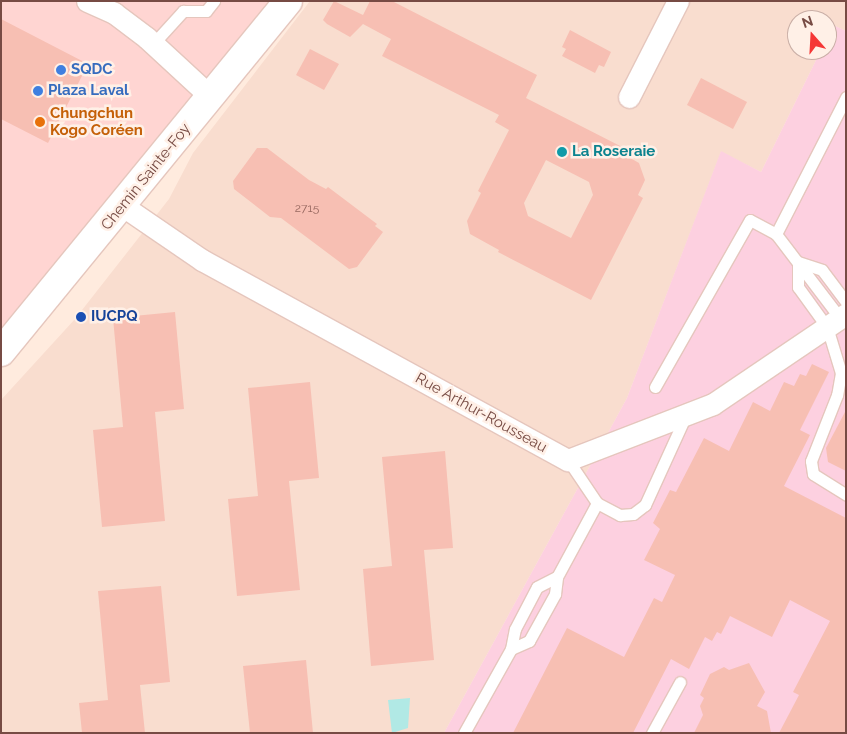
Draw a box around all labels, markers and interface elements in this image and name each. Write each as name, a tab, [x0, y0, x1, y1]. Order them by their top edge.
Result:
north arrow	[787, 10, 837, 60]
text: N	[800, 12, 815, 31]
place label: SQDC	[71, 61, 113, 79]
marker: SQDC	[55, 64, 67, 76]
place label: Plaza Laval	[48, 82, 129, 100]
marker: Plaza Laval	[32, 85, 44, 97]
place label: Chungchun Kogo Coréen	[50, 104, 143, 139]
marker: Chungchun Kogo Coréen	[34, 116, 46, 128]
street label: Chemin Sainte-Foy	[98, 120, 194, 234]
place label: La Roseraie	[572, 143, 655, 161]
marker: La Roseraie	[556, 146, 568, 158]
house number: 2715	[295, 202, 319, 216]
place label: IUCPQ	[91, 308, 137, 326]
marker: IUCPQ	[75, 311, 87, 323]
street label: Rue Arthur-Rousseau	[412, 369, 550, 457]

